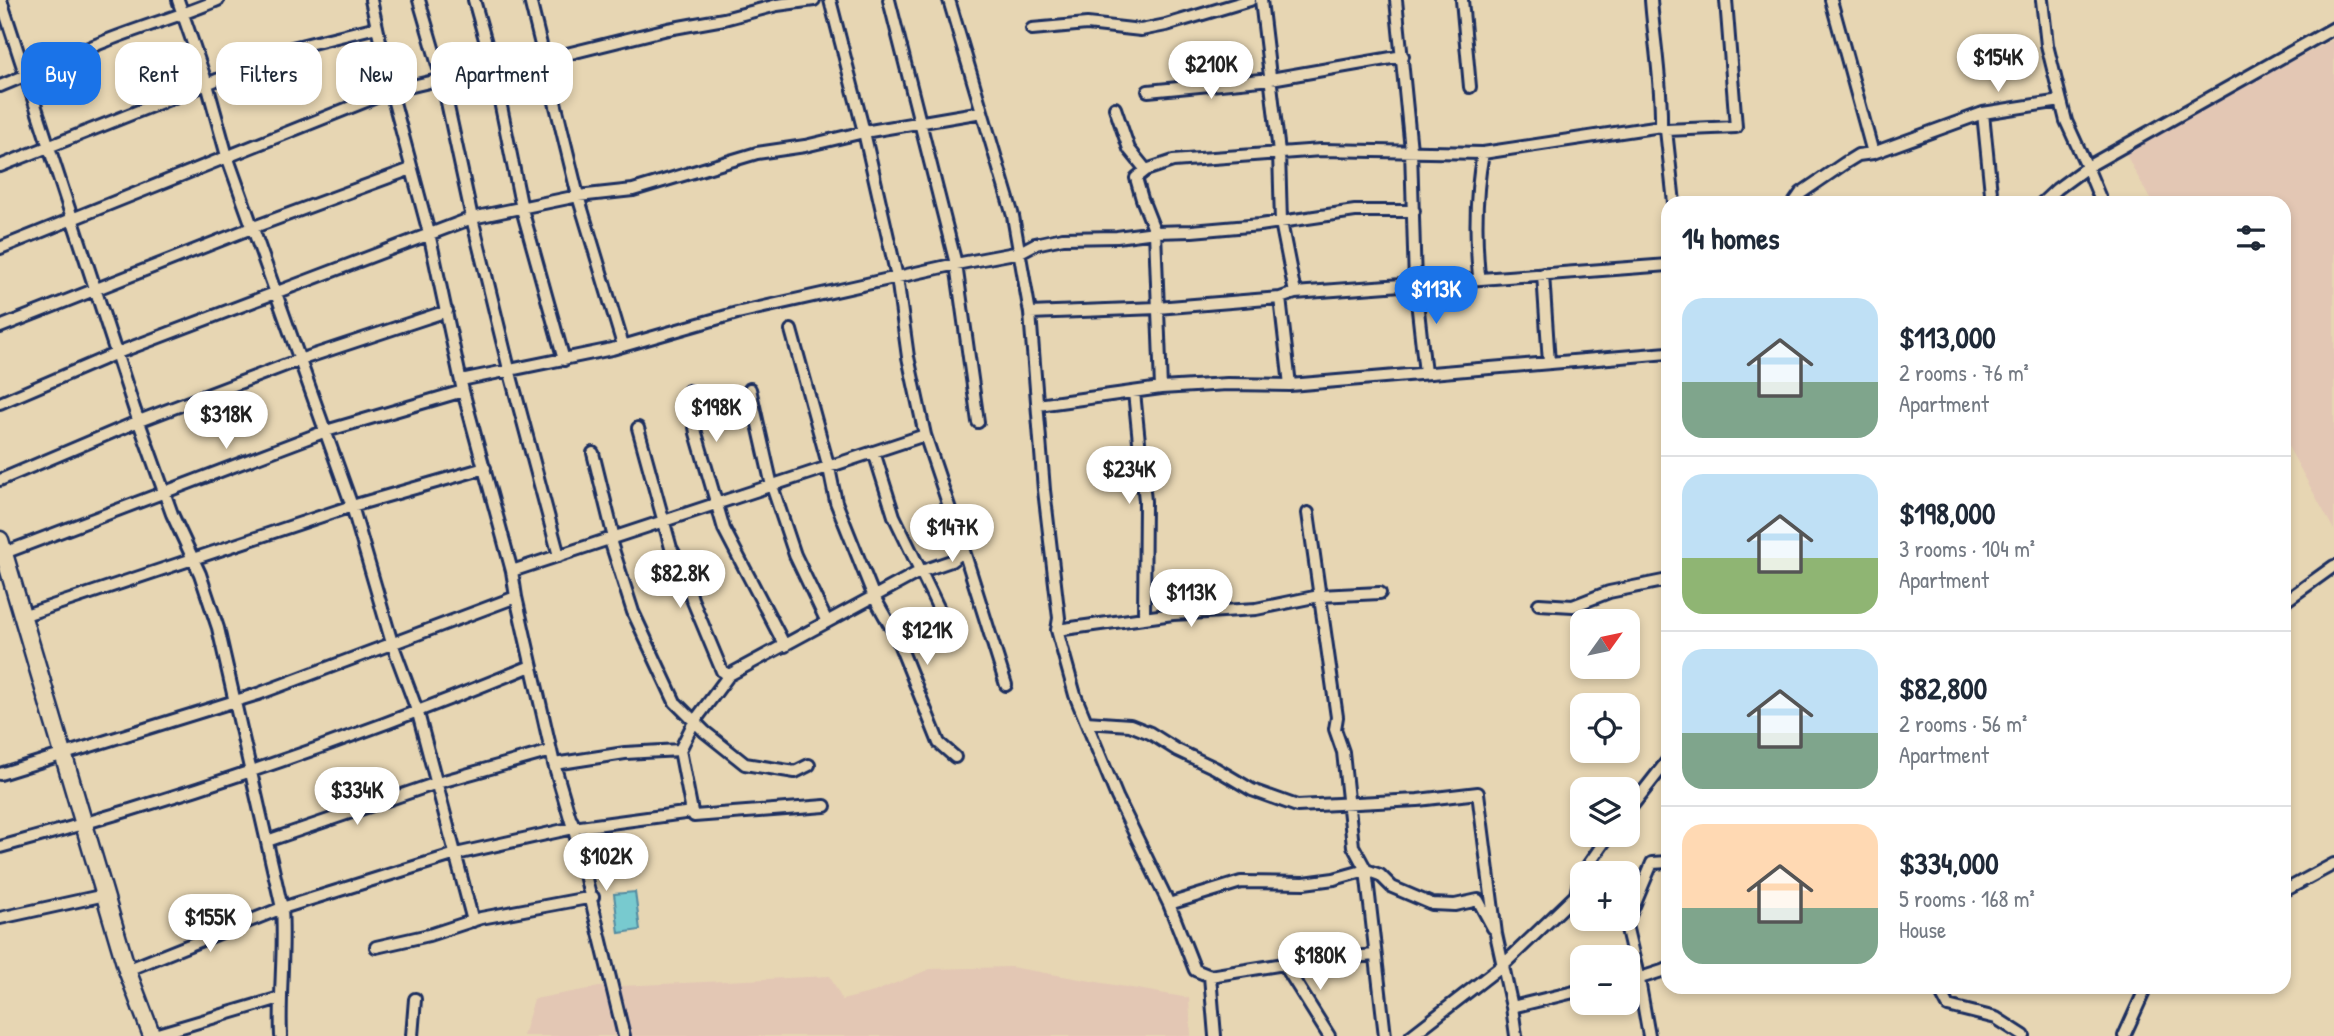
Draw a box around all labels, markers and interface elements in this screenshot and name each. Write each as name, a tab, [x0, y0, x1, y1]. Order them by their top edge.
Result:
pin: $154K	[1949, 34, 2047, 94]
text: $154K	[1973, 41, 2023, 72]
chip: Buy	[21, 42, 101, 105]
chip: Rent	[115, 42, 202, 105]
chip: Filters	[216, 42, 322, 105]
chip: New	[336, 42, 417, 105]
chip: Apartment	[431, 42, 573, 105]
pin: $210K	[1162, 42, 1260, 101]
text: $210K	[1184, 48, 1238, 79]
text: 14 homes	[1682, 218, 1780, 258]
icon: filters	[2232, 219, 2270, 257]
pin: $113K	[1387, 266, 1485, 326]
text: $113K	[1411, 273, 1461, 304]
text: $113,000	[1899, 317, 1996, 357]
icon: home	[1738, 326, 1822, 410]
text: 2 rooms · 76 m²	[1899, 357, 2029, 388]
pin: $198K	[667, 384, 765, 444]
text: Apartment	[1899, 388, 1989, 419]
text: $198K	[691, 391, 741, 422]
pin: $318K	[177, 392, 275, 451]
text: $318K	[200, 398, 252, 429]
pin: $234K	[1080, 447, 1178, 506]
text: $234K	[1102, 453, 1156, 484]
text: $198,000	[1899, 493, 1995, 533]
icon: home	[1738, 502, 1822, 586]
pin: $147K	[903, 504, 1001, 564]
text: $147K	[926, 511, 978, 542]
text: 3 rooms · 104 m²	[1899, 533, 2035, 564]
pin: $82.8K	[623, 550, 737, 610]
text: $82.8K	[650, 557, 710, 588]
text: Apartment	[1899, 564, 1989, 595]
pin: $113K	[1142, 570, 1240, 629]
text: $113K	[1166, 576, 1216, 607]
pin: $121K	[878, 608, 976, 667]
north arrow	[1570, 609, 1640, 679]
map controls	[1570, 609, 1640, 1015]
text: $121K	[901, 614, 953, 645]
text: $82,800	[1899, 668, 1987, 708]
icon: home	[1738, 677, 1822, 761]
button: locate	[1570, 693, 1640, 763]
text: 2 rooms · 56 m²	[1899, 708, 2027, 739]
text: Apartment	[1899, 739, 1989, 770]
pin: $334K	[308, 768, 406, 827]
text: $334K	[331, 774, 383, 805]
button: layers	[1570, 777, 1640, 847]
pin: $102K	[557, 834, 655, 893]
text: $102K	[579, 840, 633, 871]
text: $334,000	[1899, 843, 1999, 883]
icon: home	[1738, 852, 1822, 936]
button: +	[1570, 861, 1640, 931]
text: 5 rooms · 168 m²	[1899, 883, 2035, 914]
pin: $155K	[161, 894, 259, 954]
text: $155K	[184, 901, 236, 932]
text: House	[1899, 914, 1946, 945]
pin: $180K	[1271, 932, 1369, 992]
text: $180K	[1294, 939, 1346, 970]
button: −	[1570, 945, 1640, 1015]

